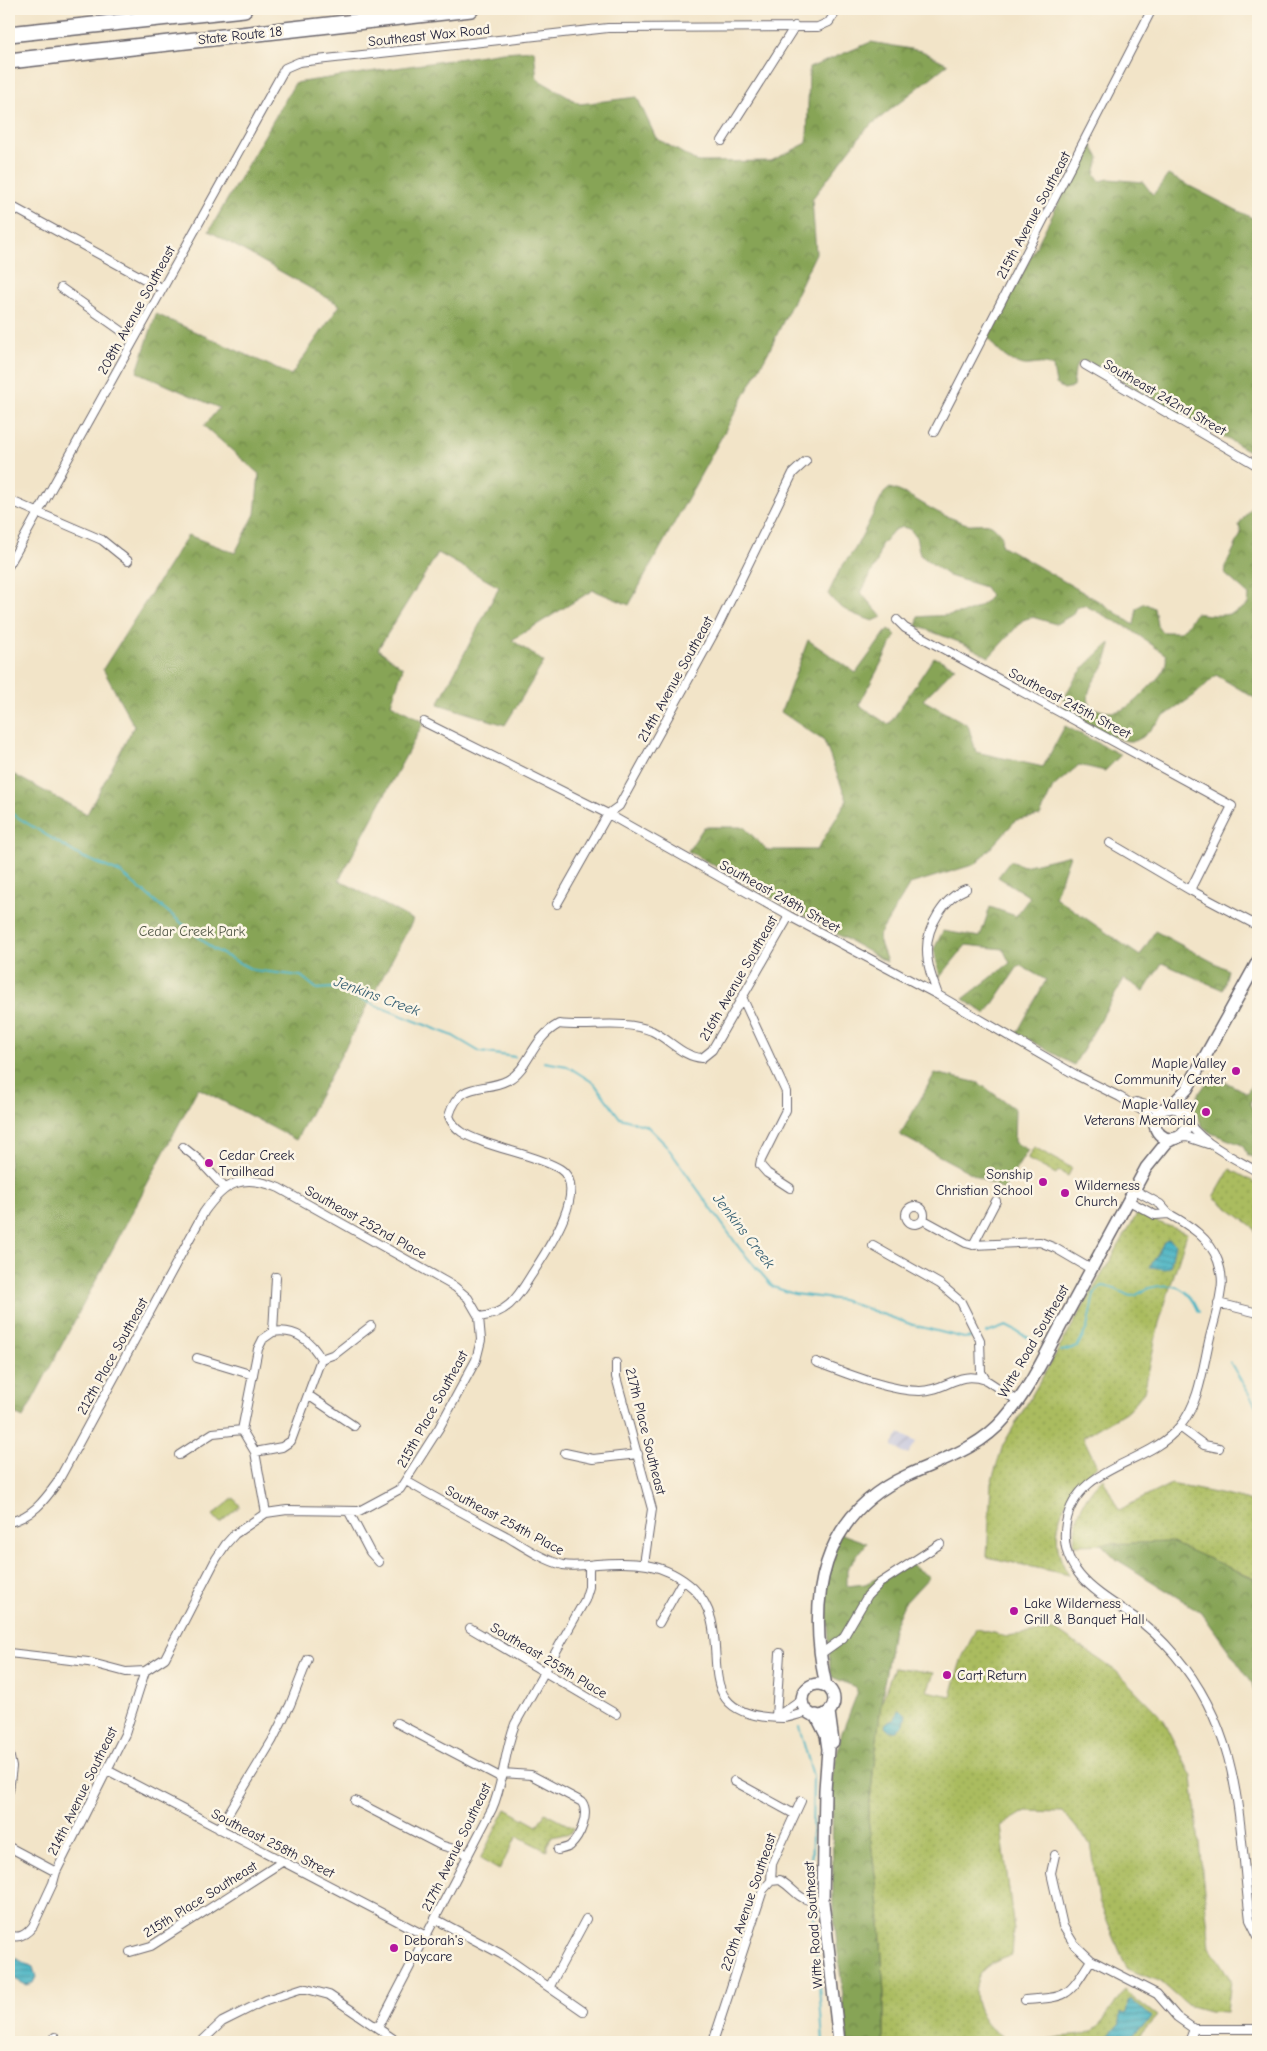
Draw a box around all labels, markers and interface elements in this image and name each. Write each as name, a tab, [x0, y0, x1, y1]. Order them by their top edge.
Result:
street label: Southeast Wax Road	[367, 21, 491, 50]
street label: State Route 18	[197, 23, 283, 48]
street label: 215th Avenue Southeast	[993, 148, 1075, 282]
street label: 208th Avenue Southeast	[94, 242, 179, 378]
street label: Southeast 242nd Street	[1100, 355, 1230, 440]
street label: 214th Avenue Southeast	[634, 613, 718, 745]
street label: Southeast 245th Street	[1006, 664, 1134, 743]
street label: Southeast 248th Street	[717, 856, 844, 937]
street label: 216th Avenue Southeast	[696, 912, 782, 1044]
park label: Cedar Creek Park	[139, 923, 246, 940]
water label: Jenkins Creek	[331, 972, 423, 1020]
place label: Maple Valley Community Center	[1114, 1055, 1227, 1088]
marker: Maple Valley Community Center	[1230, 1065, 1242, 1077]
place label: Maple Valley Veterans Memorial	[1084, 1096, 1197, 1129]
marker: Maple Valley Veterans Memorial	[1200, 1106, 1212, 1118]
place label: Cedar Creek Trailhead	[219, 1147, 294, 1180]
marker: Cedar Creek Trailhead	[203, 1157, 215, 1169]
place label: Sonship Christian School	[936, 1166, 1033, 1199]
marker: Sonship Christian School	[1037, 1176, 1049, 1188]
place label: Wilderness Church	[1075, 1177, 1140, 1210]
street label: Southeast 252nd Place	[302, 1182, 430, 1263]
marker: Wilderness Church	[1059, 1187, 1071, 1199]
water label: Jenkins Creek	[709, 1189, 779, 1273]
street label: Witte Road Southeast	[994, 1281, 1073, 1401]
street label: 212th Place Southeast	[73, 1294, 152, 1418]
street label: 215th Place Southeast	[393, 1347, 472, 1471]
street label: 217th Place Southeast	[622, 1366, 670, 1497]
street label: Southeast 254th Place	[442, 1482, 567, 1559]
place label: Lake Wilderness Grill & Banquet Hall	[1024, 1595, 1144, 1628]
marker: Lake Wilderness Grill & Banquet Hall	[1008, 1605, 1020, 1617]
street label: Southeast 255th Place	[487, 1619, 610, 1702]
place label: Cart Return	[957, 1667, 1027, 1684]
marker: Cart Return	[941, 1669, 953, 1681]
street label: 214th Avenue Southeast	[44, 1723, 121, 1858]
street label: 217th Avenue Southeast	[418, 1779, 495, 1914]
street label: Southeast 258th Street	[208, 1805, 338, 1882]
street label: 220th Avenue Southeast	[717, 1830, 780, 1973]
street label: 215th Place Southeast	[140, 1857, 261, 1941]
street label: Witte Road Southeast	[801, 1860, 826, 1989]
place label: Deborah's Daycare	[404, 1932, 463, 1965]
marker: Deborah's Daycare	[388, 1942, 400, 1954]

